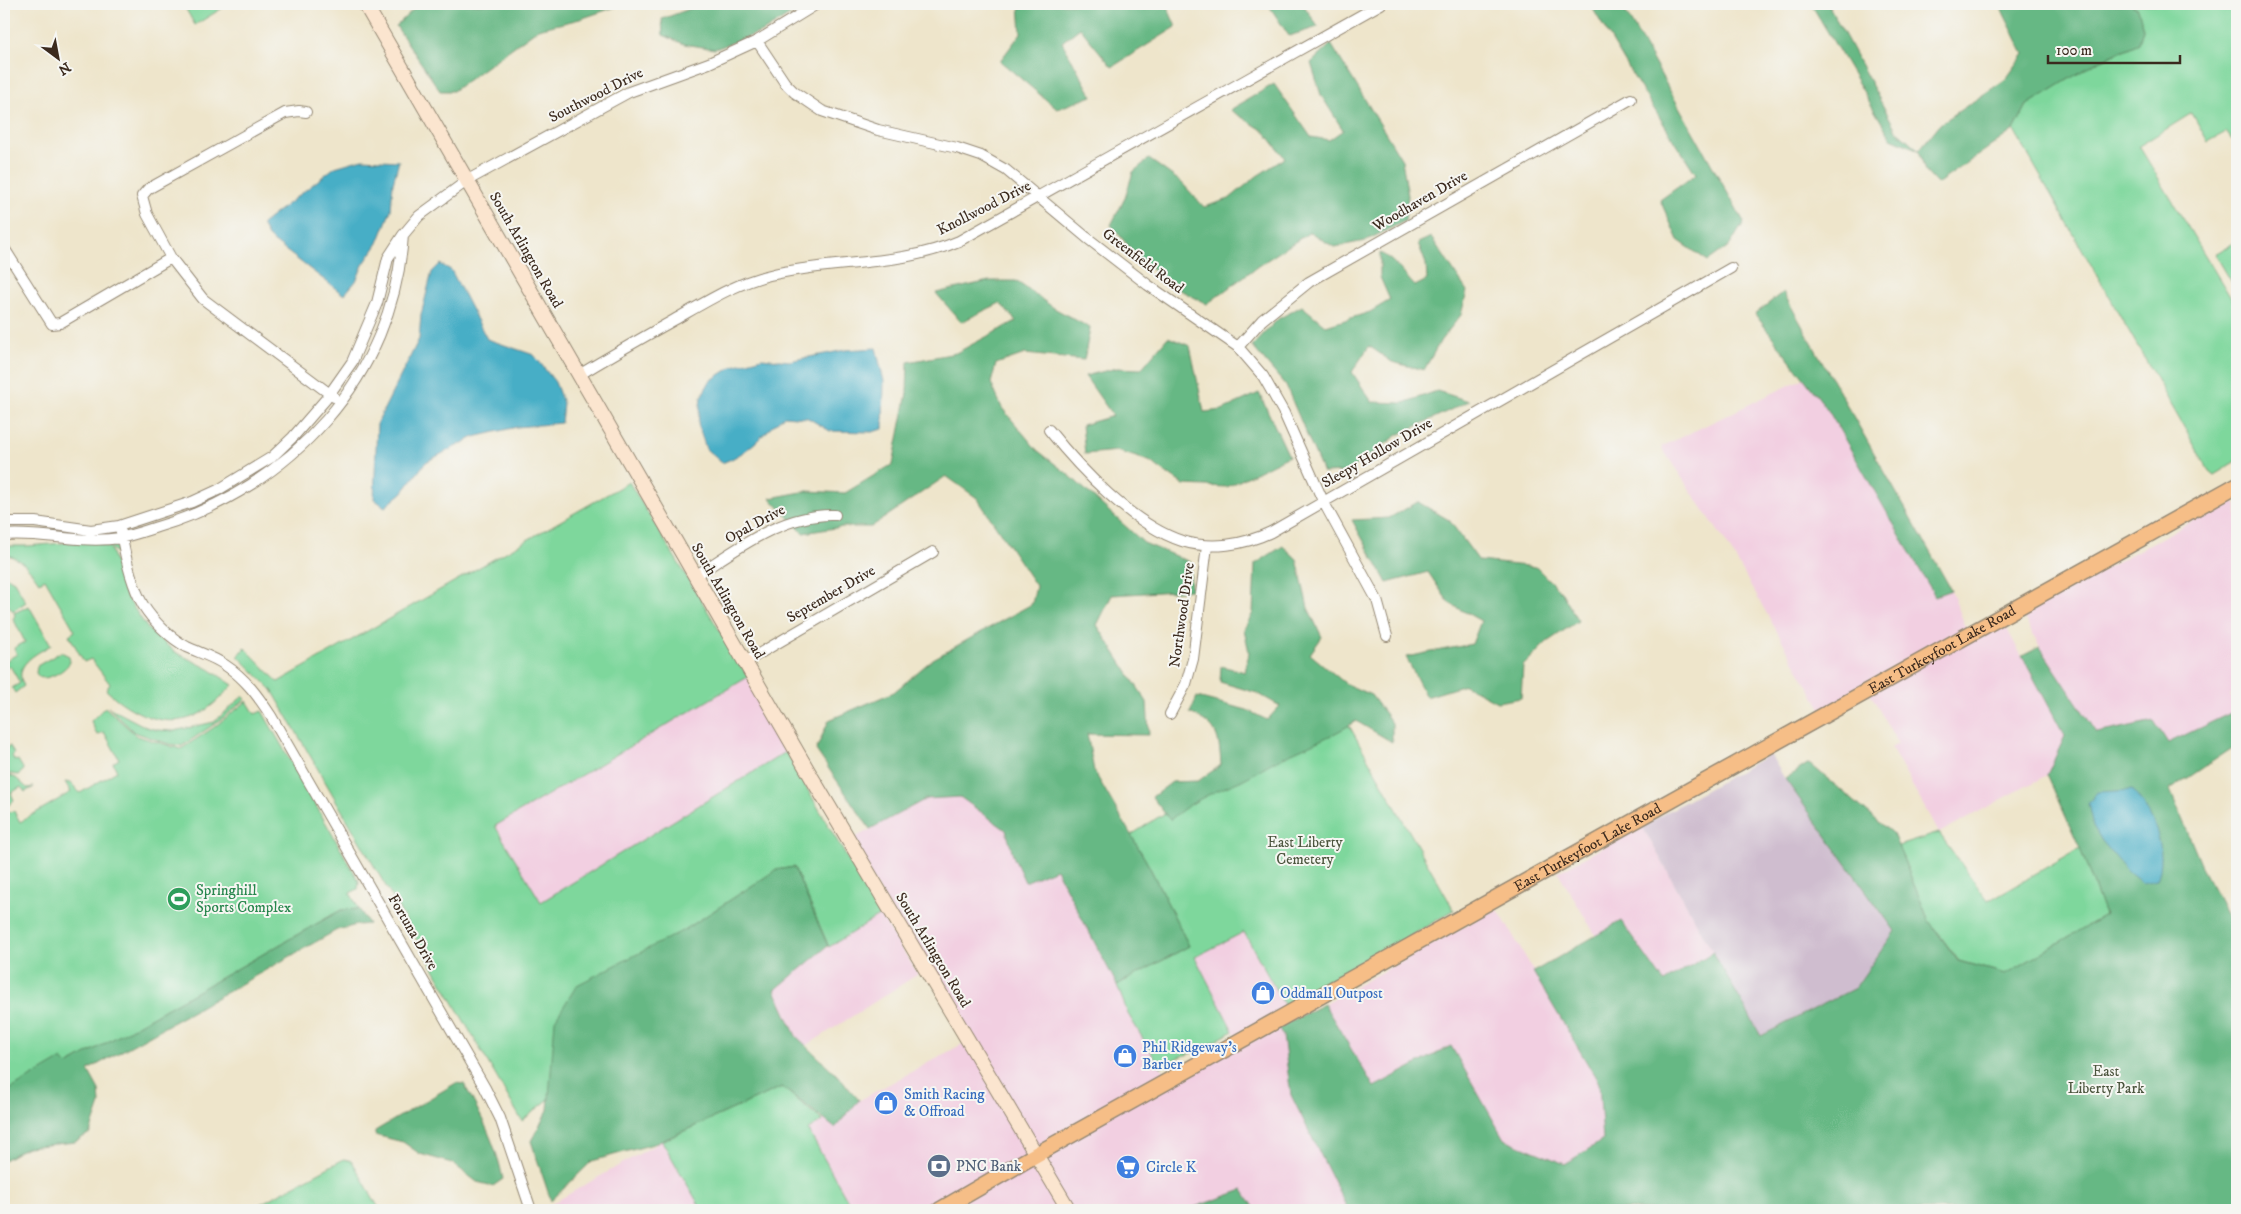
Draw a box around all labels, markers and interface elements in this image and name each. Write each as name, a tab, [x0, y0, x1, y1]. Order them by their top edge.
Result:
north arrow	[32, 32, 82, 82]
scale bar	[2048, 32, 2181, 64]
text: 100 m	[2056, 41, 2092, 60]
text: N	[54, 57, 74, 79]
street label: Southwood Drive	[546, 63, 646, 127]
street label: Woodhaven Drive	[1368, 166, 1471, 236]
street label: Knollwood Drive	[934, 176, 1034, 240]
street label: South Arlington Road	[485, 188, 567, 312]
street label: Greenfield Road	[1098, 224, 1188, 298]
street label: Sleepy Hollow Drive	[1318, 414, 1436, 492]
street label: Opal Drive	[722, 500, 788, 548]
street label: South Arlington Road	[687, 539, 769, 663]
street label: September Drive	[783, 561, 879, 627]
street label: Northwood Drive	[1165, 561, 1199, 669]
street label: East Turkeyfoot Lake Road	[1865, 601, 2019, 698]
street label: East Turkeyfoot Lake Road	[1510, 798, 1665, 896]
park label: East Liberty Cemetery	[1267, 833, 1344, 869]
place label: Springhill Sports Complex	[196, 881, 292, 917]
sports icon: Springhill Sports Complex	[166, 886, 192, 912]
street label: South Arlington Road	[891, 889, 975, 1012]
street label: Fortuna Drive	[384, 891, 442, 973]
shop icon: Oddmall Outpost	[1250, 980, 1276, 1006]
place label: Oddmall Outpost	[1280, 984, 1383, 1003]
place label: Phil Ridgeway's Barber	[1142, 1038, 1237, 1074]
shop icon: Phil Ridgeway's Barber	[1112, 1043, 1138, 1069]
park label: East Liberty Park	[2068, 1062, 2145, 1098]
place label: Smith Racing & Offroad	[904, 1085, 985, 1121]
shop icon: Smith Racing & Offroad	[873, 1090, 899, 1116]
bank icon: PNC Bank	[926, 1153, 952, 1179]
supermarket icon: Circle K	[1115, 1154, 1141, 1180]
place label: PNC Bank	[956, 1157, 1022, 1176]
place label: Circle K	[1146, 1158, 1197, 1177]

